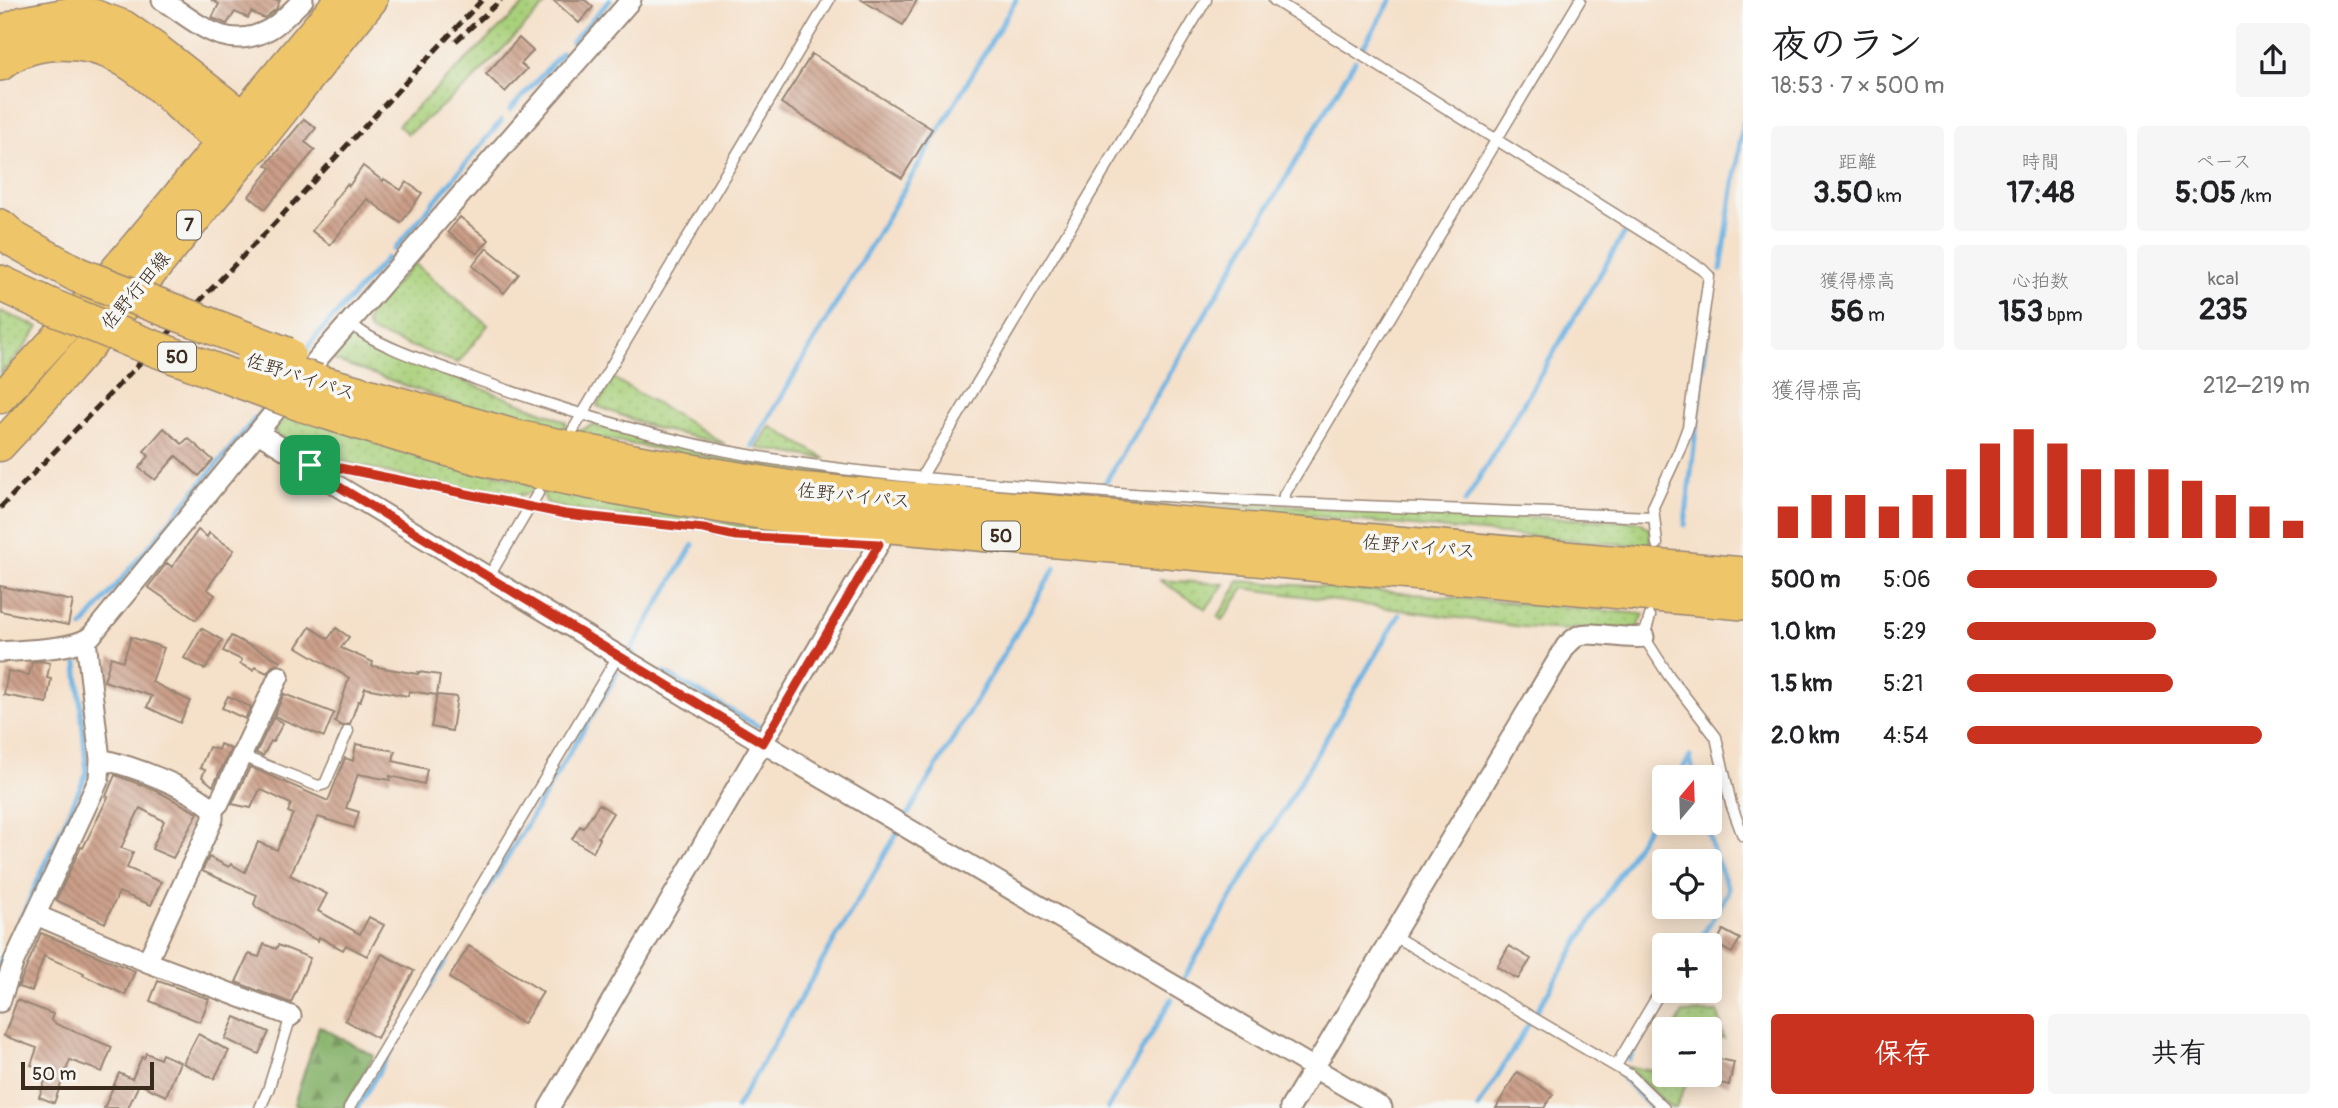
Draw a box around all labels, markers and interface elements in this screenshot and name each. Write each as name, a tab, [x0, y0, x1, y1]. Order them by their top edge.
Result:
text: 夜のラン	[1771, 21, 1923, 69]
button: share	[2236, 23, 2310, 97]
text: 18:53 · 7 × 500 m	[1771, 71, 1945, 100]
text: 距離	[1838, 150, 1877, 174]
text: 時間	[2021, 150, 2060, 174]
text: ペース	[2196, 150, 2251, 174]
text: 3.50	[1813, 174, 1873, 211]
text: 17:48	[2006, 174, 2075, 211]
text: 5:05	[2175, 174, 2236, 211]
text: km	[1873, 184, 1902, 208]
text: /km	[2236, 184, 2272, 208]
road number: 7	[177, 210, 201, 240]
street label: 佐野行田線	[96, 247, 175, 335]
text: kcal	[2208, 267, 2239, 291]
text: 獲得標高	[1819, 269, 1896, 293]
text: 心拍数	[2012, 269, 2069, 293]
text: 235	[2199, 291, 2248, 328]
text: 56	[1830, 293, 1864, 330]
text: 153	[1998, 293, 2043, 330]
text: m	[1864, 303, 1885, 327]
text: bpm	[2043, 303, 2083, 327]
road number: 50	[158, 342, 196, 372]
street label: 佐野バイパス	[243, 348, 358, 406]
text: 212–219 m	[2203, 371, 2310, 400]
text: 獲得標高	[1771, 376, 1863, 405]
pin	[280, 435, 340, 495]
icon: arrive	[291, 446, 329, 484]
street label: 佐野バイパス	[796, 478, 912, 514]
road number: 50	[982, 522, 1020, 550]
street label: 佐野バイパス	[1361, 530, 1477, 564]
text: 500 m	[1771, 565, 1840, 594]
text: 5:06	[1883, 565, 1931, 594]
text: 1.0 km	[1771, 617, 1836, 646]
text: 5:29	[1883, 617, 1926, 646]
text: 1.5 km	[1771, 669, 1833, 698]
text: 5:21	[1883, 669, 1923, 698]
text: 2.0 km	[1771, 721, 1840, 750]
text: 4:54	[1883, 721, 1928, 750]
north arrow	[1652, 765, 1722, 835]
map controls	[1652, 765, 1722, 1087]
button: locate	[1652, 849, 1722, 919]
button: +	[1652, 933, 1722, 1003]
button: 保存	[1771, 1014, 2034, 1094]
button: 共有	[2048, 1014, 2310, 1094]
button: −	[1652, 1017, 1722, 1087]
scale bar	[21, 1059, 154, 1091]
text: 50 m	[32, 1062, 76, 1086]

